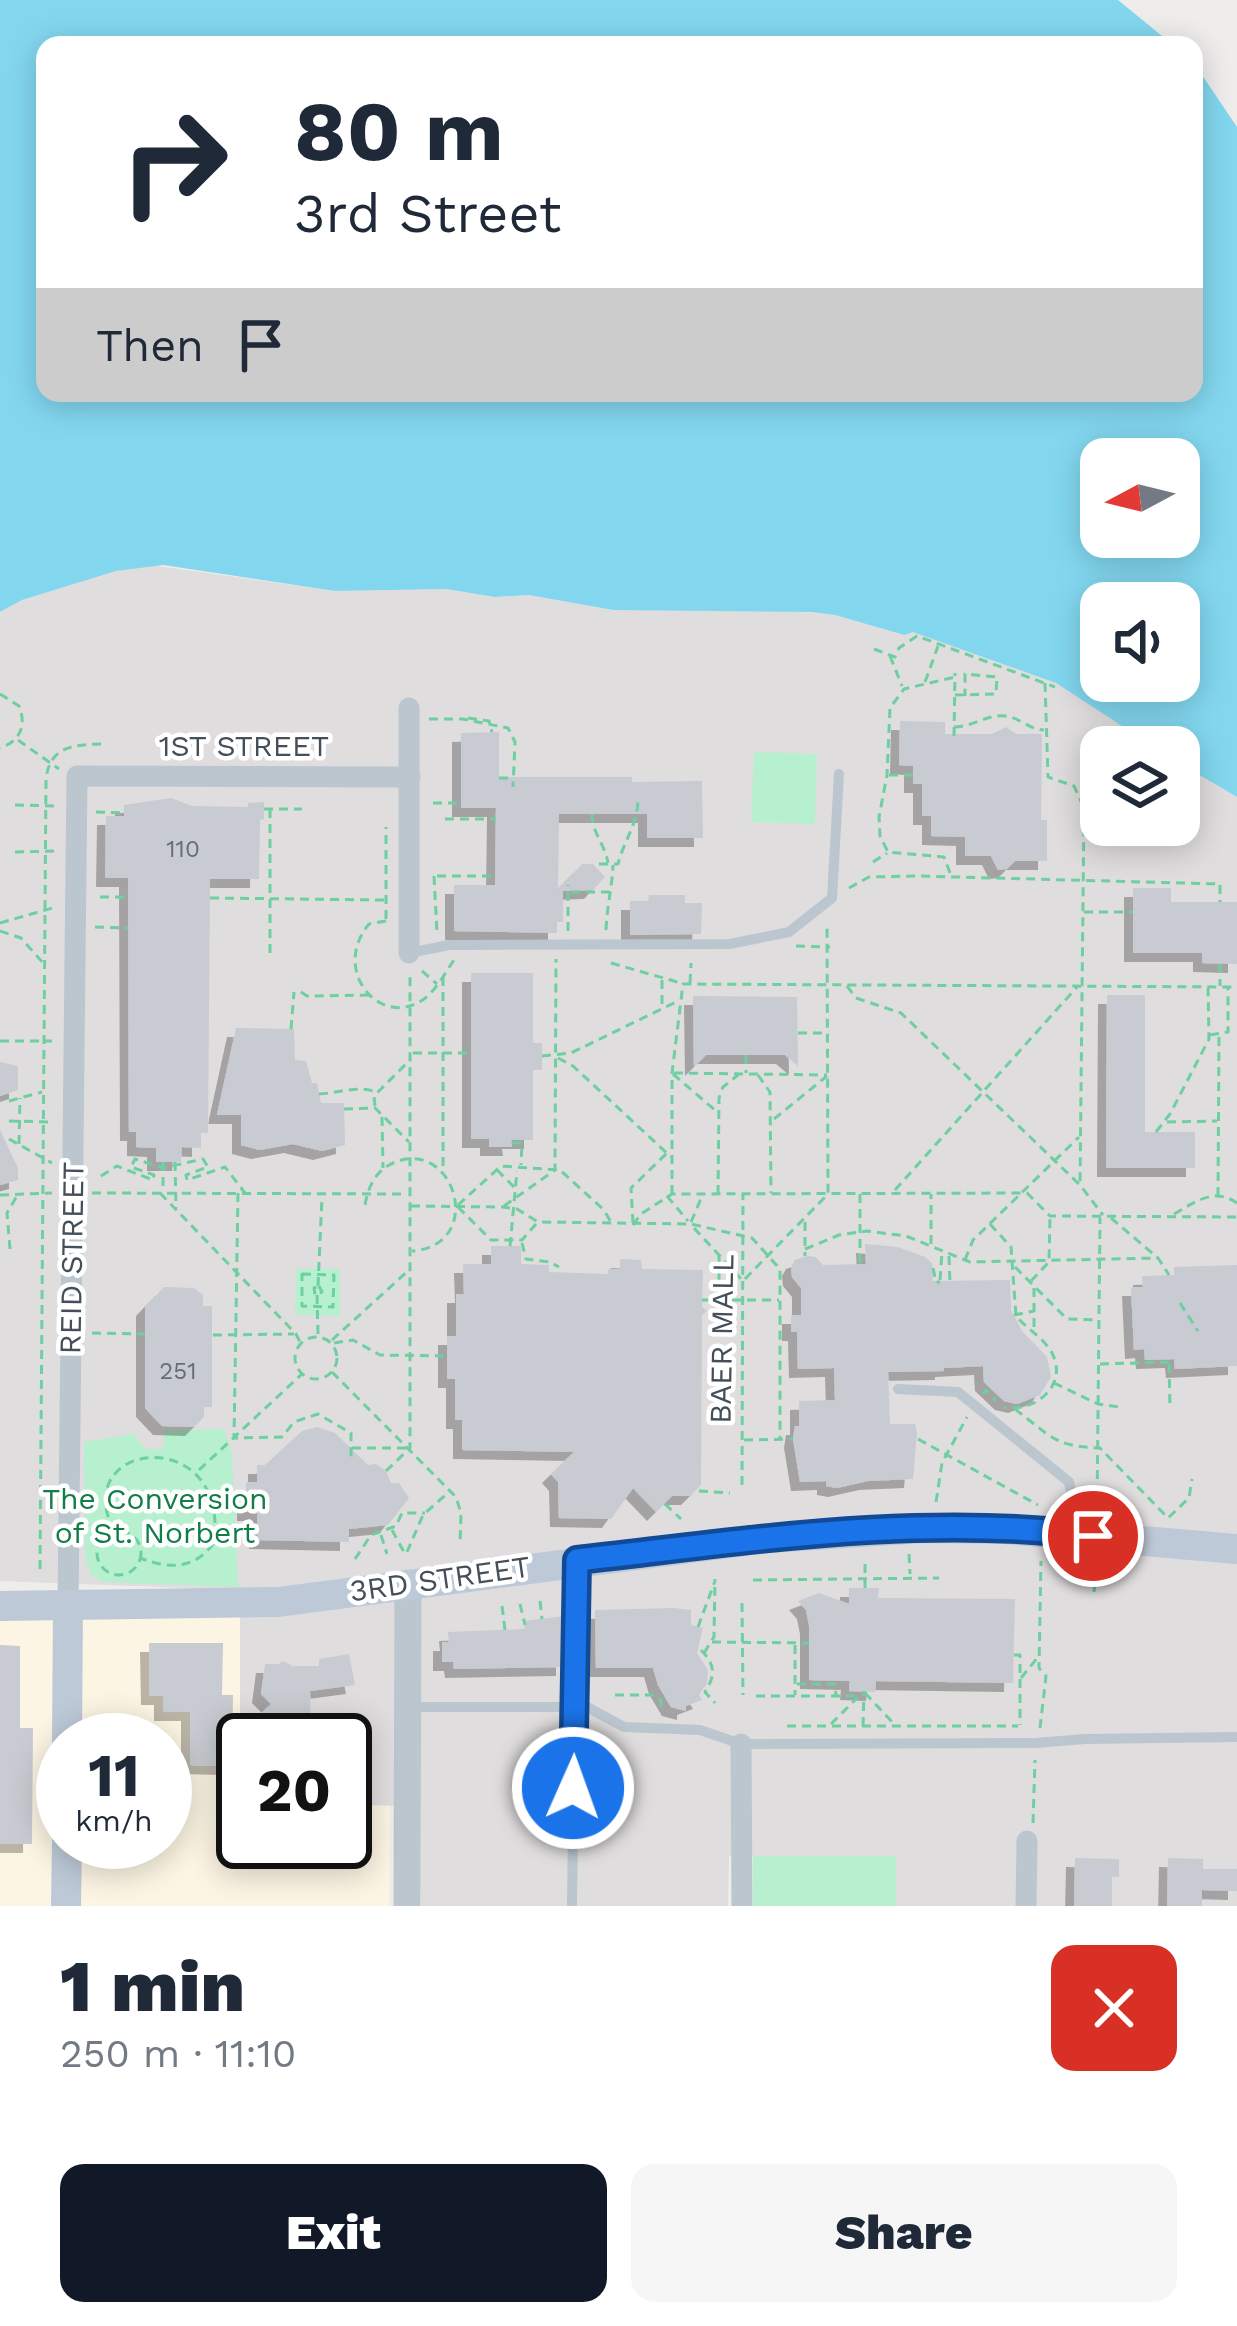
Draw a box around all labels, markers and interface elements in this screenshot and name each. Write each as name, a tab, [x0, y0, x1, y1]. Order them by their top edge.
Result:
text: 80 m	[294, 82, 504, 180]
icon: right	[96, 84, 252, 240]
text: 3rd Street	[294, 182, 561, 245]
icon: arrive	[228, 312, 294, 378]
text: Then	[96, 319, 204, 372]
north arrow	[1080, 438, 1200, 558]
map controls	[1080, 438, 1200, 846]
button: sound	[1080, 582, 1200, 702]
button: layers	[1080, 726, 1200, 846]
street label: 1ST STREET	[159, 728, 329, 763]
house number: 110	[166, 835, 200, 863]
street label: REID STREET	[52, 1161, 91, 1355]
street label: BAER MALL	[703, 1254, 740, 1424]
house number: 251	[159, 1357, 197, 1385]
park label: The Conversion of St. Norbert	[42, 1481, 268, 1550]
pin	[1042, 1485, 1144, 1587]
icon: arrive	[1060, 1503, 1126, 1569]
street label: 3RD STREET	[347, 1549, 533, 1609]
speed limit sign: 20	[216, 1713, 372, 1869]
position arrow	[510, 1725, 636, 1851]
text: 11	[88, 1740, 140, 1811]
text: km/h	[75, 1803, 153, 1838]
text: 1 min	[60, 1944, 245, 2028]
button: close	[1051, 1945, 1177, 2071]
text: 250 m · 11:10	[60, 2031, 296, 2076]
button: Exit	[60, 2164, 607, 2302]
button: Share	[631, 2164, 1177, 2302]

